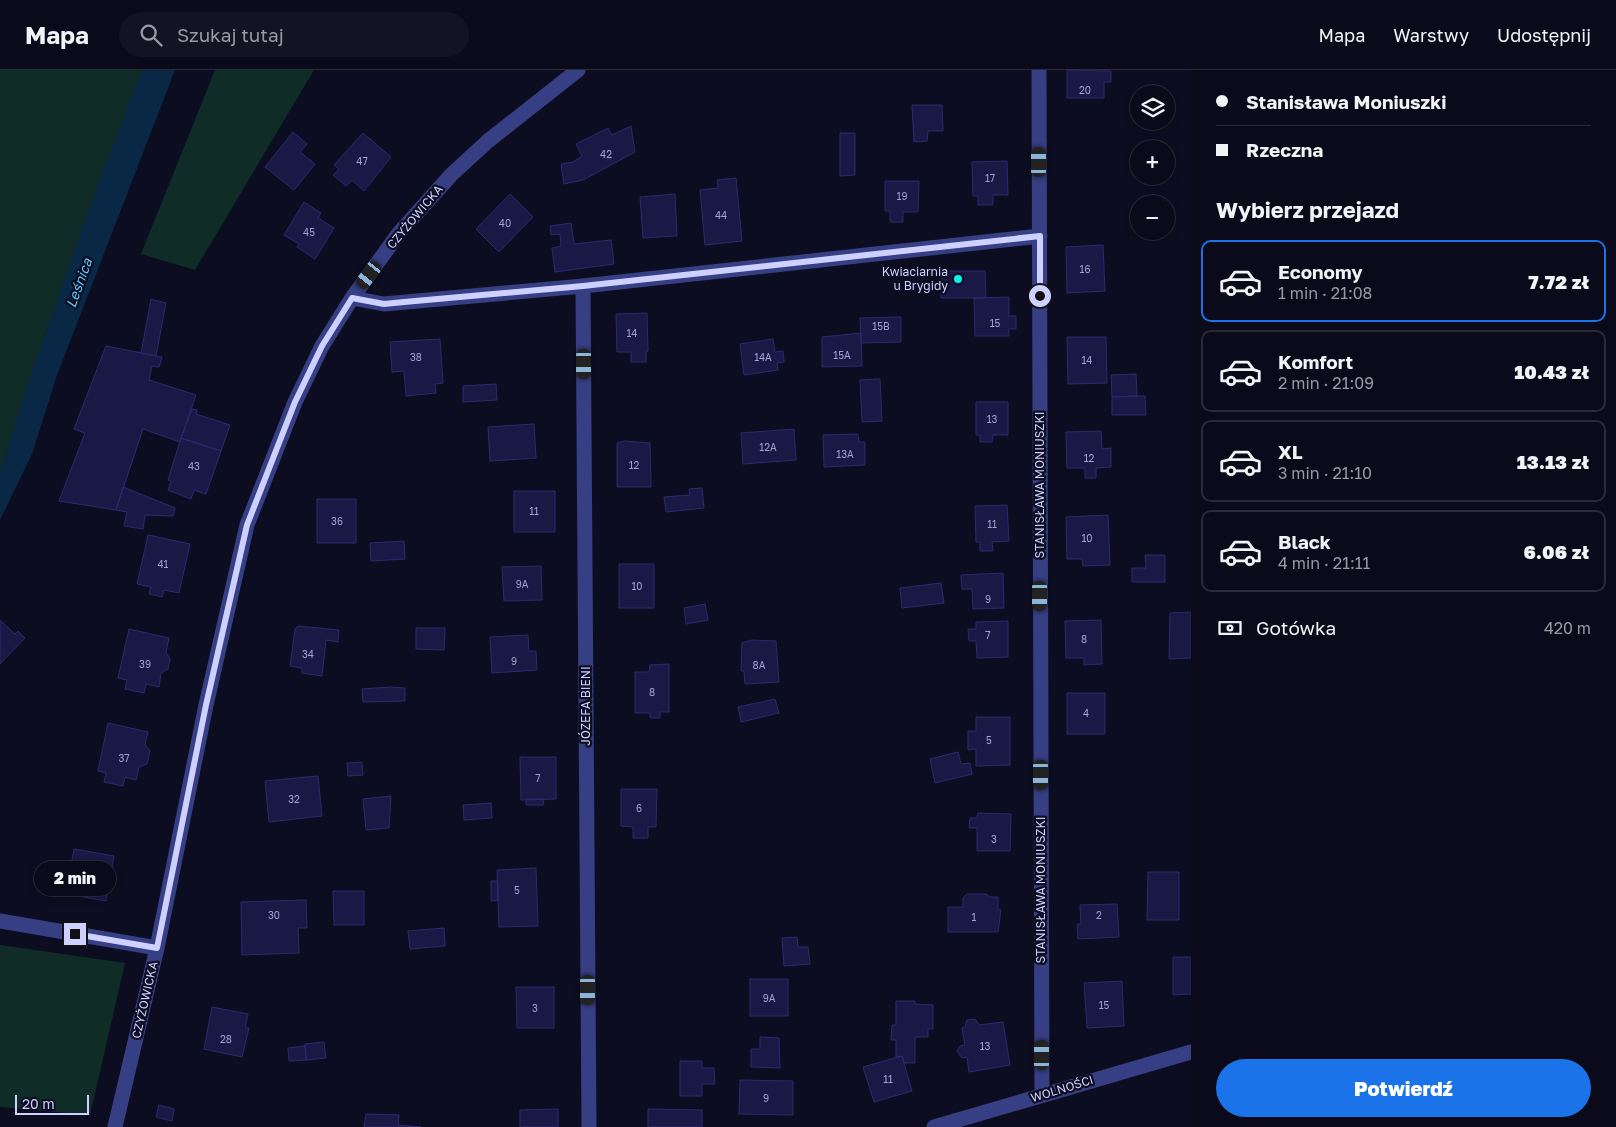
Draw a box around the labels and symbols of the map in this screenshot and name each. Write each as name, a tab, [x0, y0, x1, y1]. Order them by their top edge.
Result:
house number: 20	[1079, 84, 1091, 96]
car	[1031, 147, 1046, 177]
house number: 42	[600, 148, 612, 160]
house number: 47	[356, 155, 368, 167]
house number: 17	[985, 172, 995, 184]
street label: CZYŻOWICKA	[384, 182, 446, 252]
house number: 19	[897, 190, 907, 202]
house number: 44	[715, 209, 727, 221]
house number: 40	[499, 217, 511, 229]
house number: 45	[303, 226, 315, 238]
water label: Leśnica	[62, 255, 96, 310]
car	[353, 259, 384, 291]
house number: 16	[1080, 263, 1090, 275]
place label: Kwiaciarnia u Brygidy	[882, 264, 948, 293]
marker: Kwiaciarnia u Brygidy	[952, 273, 964, 285]
route start	[1029, 285, 1051, 307]
house number: 15	[990, 317, 1001, 329]
house number: 15B	[872, 320, 890, 332]
house number: 14	[627, 327, 637, 339]
car	[576, 349, 591, 379]
house number: 15A	[833, 349, 851, 361]
house number: 38	[410, 351, 422, 363]
house number: 14A	[754, 351, 772, 363]
house number: 14	[1082, 354, 1092, 366]
street label: STANISŁAWA MONIUSZKI	[1032, 411, 1047, 559]
house number: 13	[987, 413, 997, 425]
house number: 12A	[759, 441, 777, 453]
house number: 13A	[836, 448, 854, 460]
house number: 12	[1084, 452, 1095, 464]
house number: 12	[629, 459, 640, 471]
house number: 43	[188, 460, 200, 472]
house number: 11	[529, 505, 539, 517]
house number: 36	[331, 515, 343, 527]
house number: 11	[987, 518, 997, 530]
house number: 10	[1081, 532, 1093, 544]
house number: 41	[158, 558, 169, 570]
house number: 9A	[516, 578, 529, 590]
house number: 10	[631, 580, 643, 592]
car	[1032, 581, 1047, 611]
house number: 9	[985, 593, 991, 605]
house number: 7	[985, 629, 991, 641]
house number: 8	[1081, 633, 1087, 645]
house number: 34	[302, 648, 314, 660]
house number: 9	[511, 655, 517, 667]
house number: 39	[139, 658, 151, 670]
house number: 8A	[753, 659, 766, 671]
street label: JÓZEFA BIENI	[578, 666, 593, 746]
house number: 8	[649, 686, 655, 698]
house number: 4	[1083, 707, 1089, 719]
house number: 5	[986, 734, 992, 746]
house number: 37	[118, 752, 130, 764]
car	[1033, 760, 1048, 790]
house number: 7	[535, 772, 541, 784]
house number: 32	[288, 793, 300, 805]
house number: 6	[636, 802, 642, 814]
street label: STANISŁAWA MONIUSZKI	[1033, 816, 1048, 964]
house number: 3	[991, 833, 997, 845]
callout: 2 min	[34, 862, 116, 896]
house number: 5	[514, 884, 520, 896]
house number: 30	[268, 909, 280, 921]
house number: 2	[1096, 909, 1102, 921]
house number: 1	[972, 911, 977, 923]
route end	[64, 923, 86, 945]
street label: CZYŻOWICKA	[128, 960, 161, 1040]
car	[580, 975, 595, 1005]
house number: 9A	[763, 992, 776, 1004]
house number: 15	[1099, 999, 1110, 1011]
house number: 3	[532, 1002, 538, 1014]
house number: 28	[220, 1033, 232, 1045]
house number: 13	[980, 1040, 990, 1052]
car	[1034, 1040, 1049, 1070]
street label: WOLNOŚCI	[1029, 1072, 1095, 1105]
house number: 11	[883, 1073, 893, 1085]
scale bar	[15, 1092, 89, 1115]
house number: 9	[763, 1092, 769, 1104]

